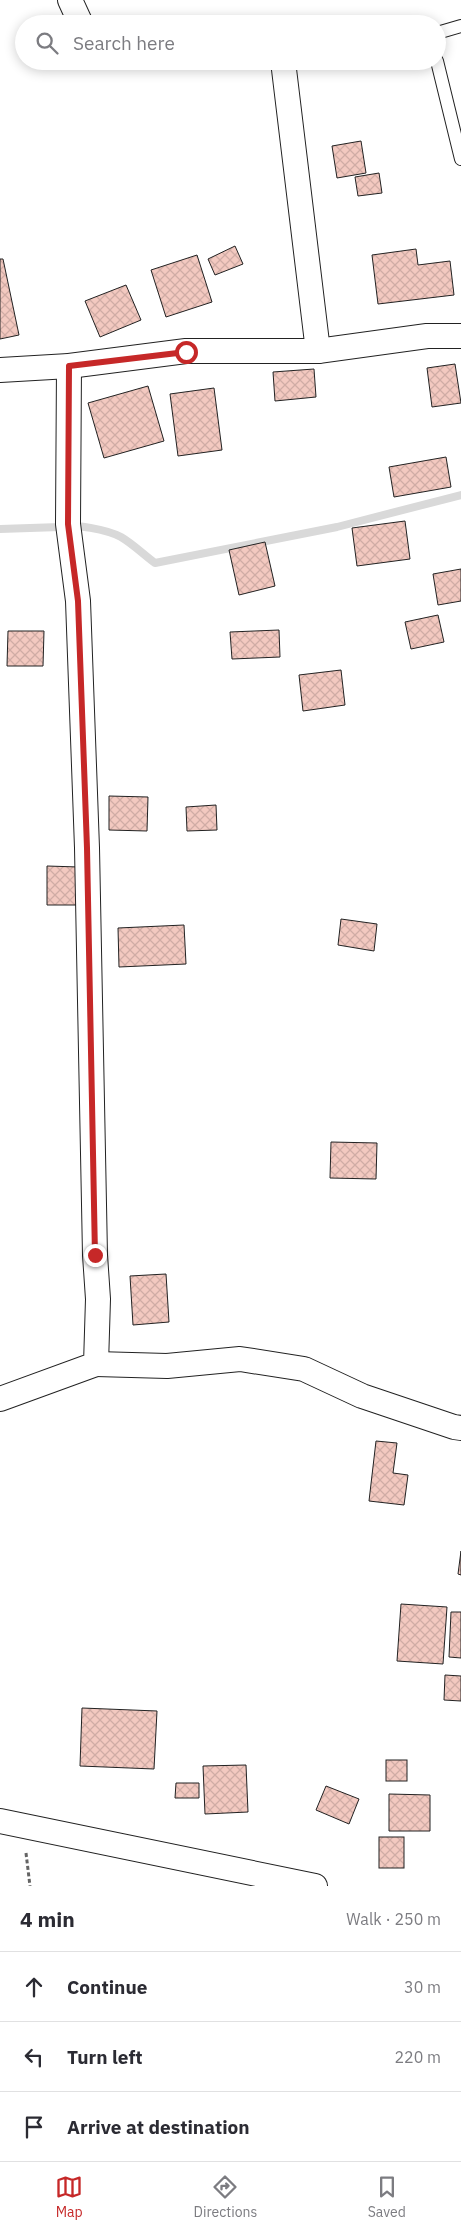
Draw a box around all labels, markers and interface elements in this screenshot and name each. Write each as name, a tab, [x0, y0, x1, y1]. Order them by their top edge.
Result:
search box	[15, 15, 446, 70]
icon: search	[33, 29, 61, 57]
text: Search here	[73, 31, 175, 55]
route start	[175, 341, 198, 364]
route end	[84, 1244, 107, 1267]
text: 4 min	[20, 1905, 75, 1933]
text: Walk · 250 m	[346, 1909, 441, 1929]
icon: ahead	[20, 1973, 48, 2001]
text: Continue	[67, 1975, 147, 1999]
text: 30 m	[404, 1977, 441, 1997]
icon: left	[20, 2043, 48, 2071]
text: Turn left	[67, 2045, 143, 2069]
text: 220 m	[394, 2047, 441, 2067]
icon: arrive	[20, 2113, 48, 2141]
text: Arrive at destination	[67, 2115, 250, 2139]
tab: Map	[55, 2173, 83, 2221]
tab: Directions	[194, 2173, 257, 2221]
tab: Saved	[368, 2173, 406, 2221]

